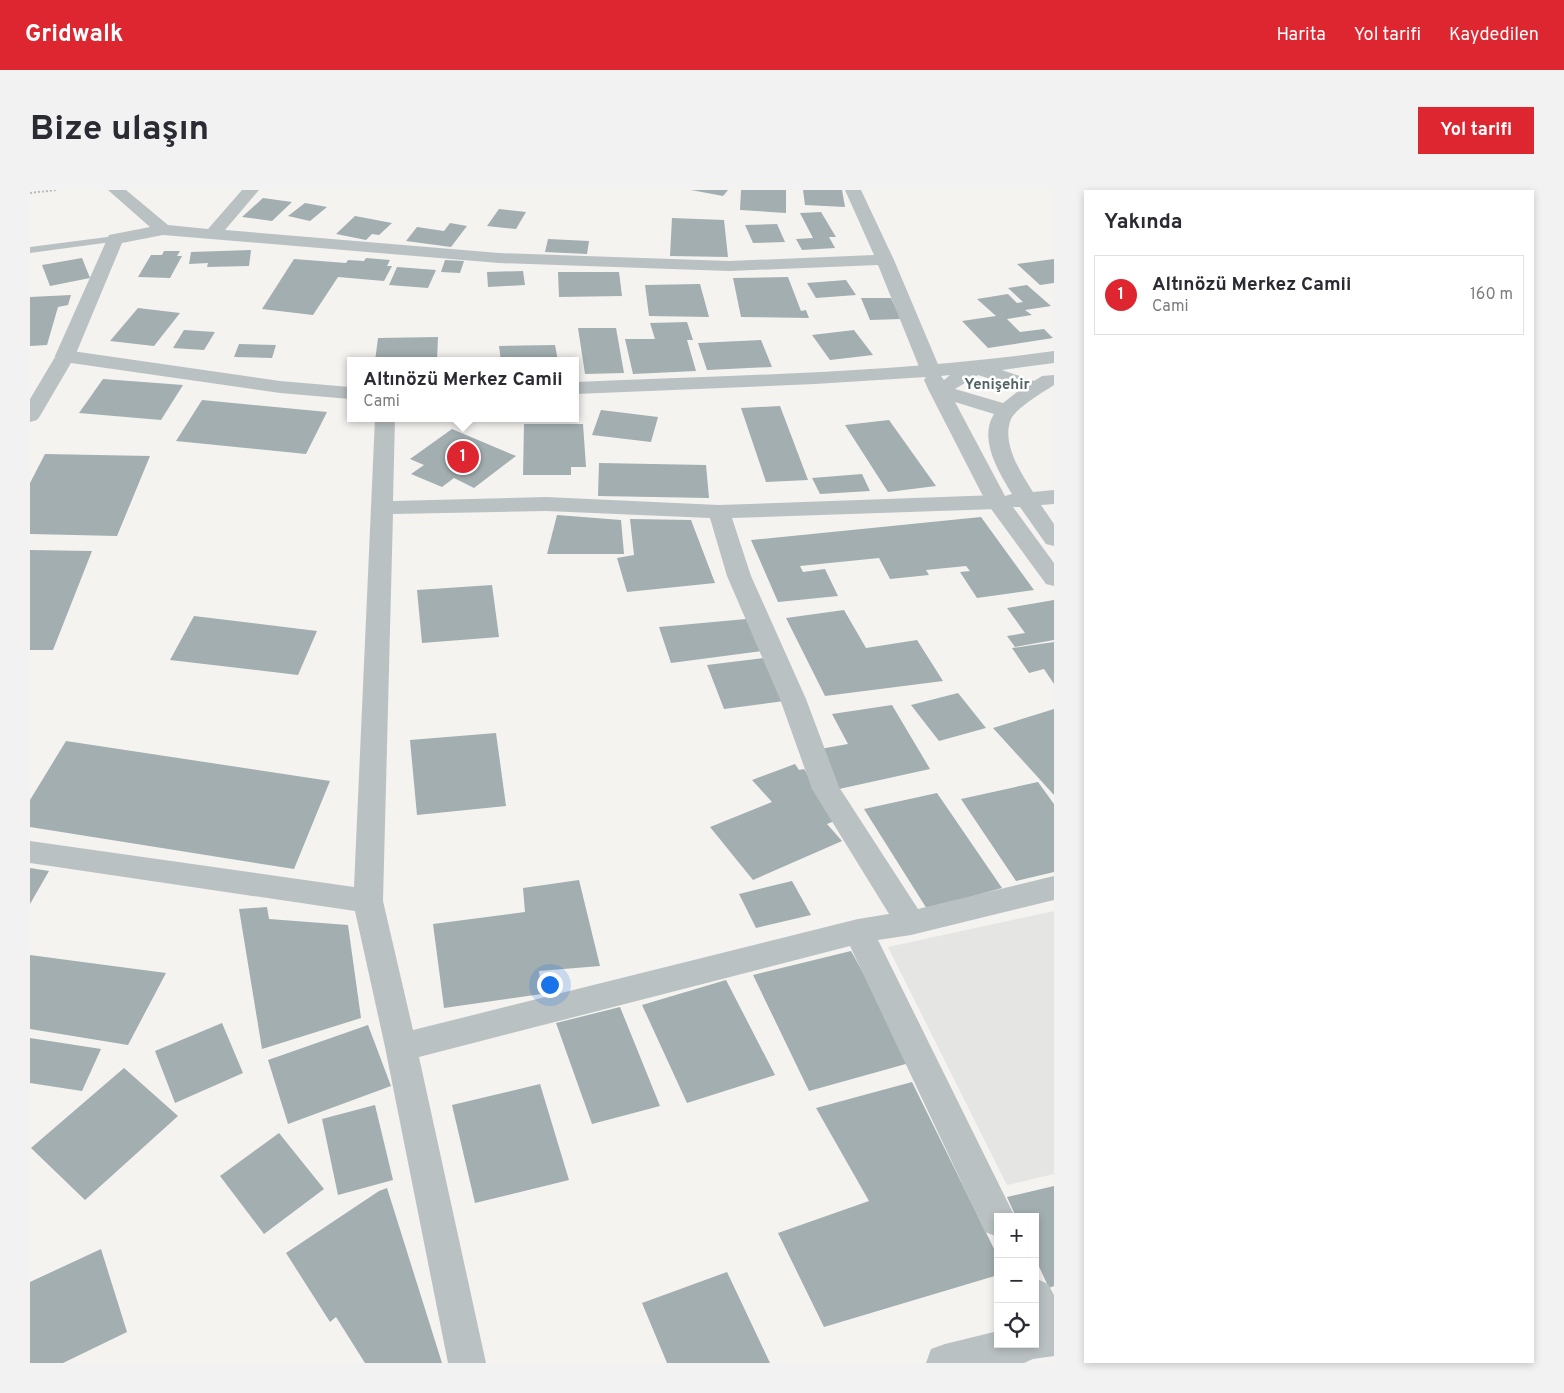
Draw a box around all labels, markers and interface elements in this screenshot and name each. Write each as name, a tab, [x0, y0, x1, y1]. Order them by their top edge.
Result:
text: Gridwalk	[25, 20, 123, 50]
text: Harita	[1276, 24, 1326, 47]
text: Yol tarifi	[1354, 24, 1421, 47]
text: Kaydedilen	[1449, 24, 1539, 47]
button: Yol tarifi	[1418, 107, 1534, 154]
text: Bize ulaşın	[30, 108, 209, 152]
text: Yakında	[1104, 209, 1183, 236]
text: Altınözü Merkez Camii	[1152, 273, 1351, 297]
text: 1	[1118, 285, 1124, 305]
text: 160 m	[1470, 285, 1513, 305]
text: Cami	[1152, 297, 1189, 317]
popup	[347, 357, 579, 422]
text: Altınözü Merkez Camii	[363, 368, 563, 392]
district label: Yenişehir	[964, 376, 1030, 395]
text: Cami	[363, 392, 400, 412]
pin: 1	[447, 438, 479, 476]
your location	[537, 972, 563, 998]
map controls	[994, 1213, 1039, 1348]
button: +	[994, 1213, 1039, 1258]
button: −	[994, 1258, 1039, 1303]
button: locate	[994, 1303, 1039, 1348]

